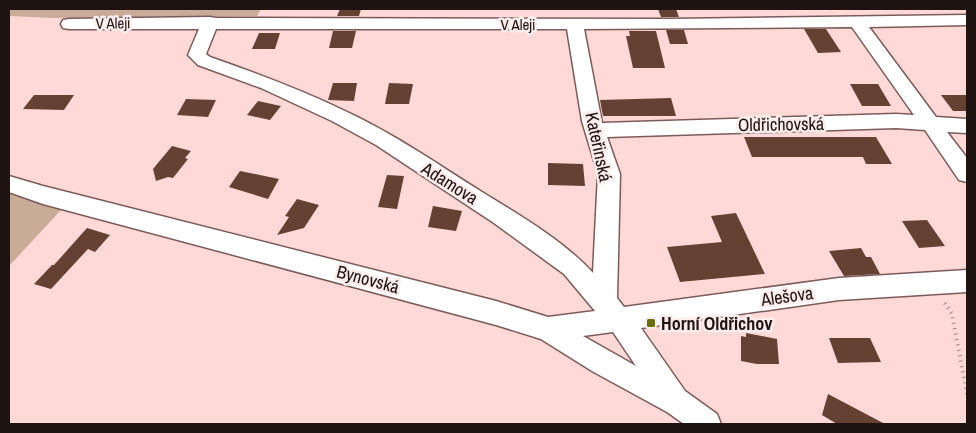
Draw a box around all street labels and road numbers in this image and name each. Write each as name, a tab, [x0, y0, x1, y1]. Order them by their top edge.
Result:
street label: V Aleji	[95, 12, 131, 34]
street label: V Aleji	[501, 14, 535, 35]
street label: Kateřinská	[579, 110, 619, 184]
street label: Oldřichovská	[738, 111, 824, 137]
street label: Adamova	[416, 155, 483, 210]
street label: Bynovská	[334, 259, 402, 299]
street label: Alešova	[758, 280, 815, 312]

